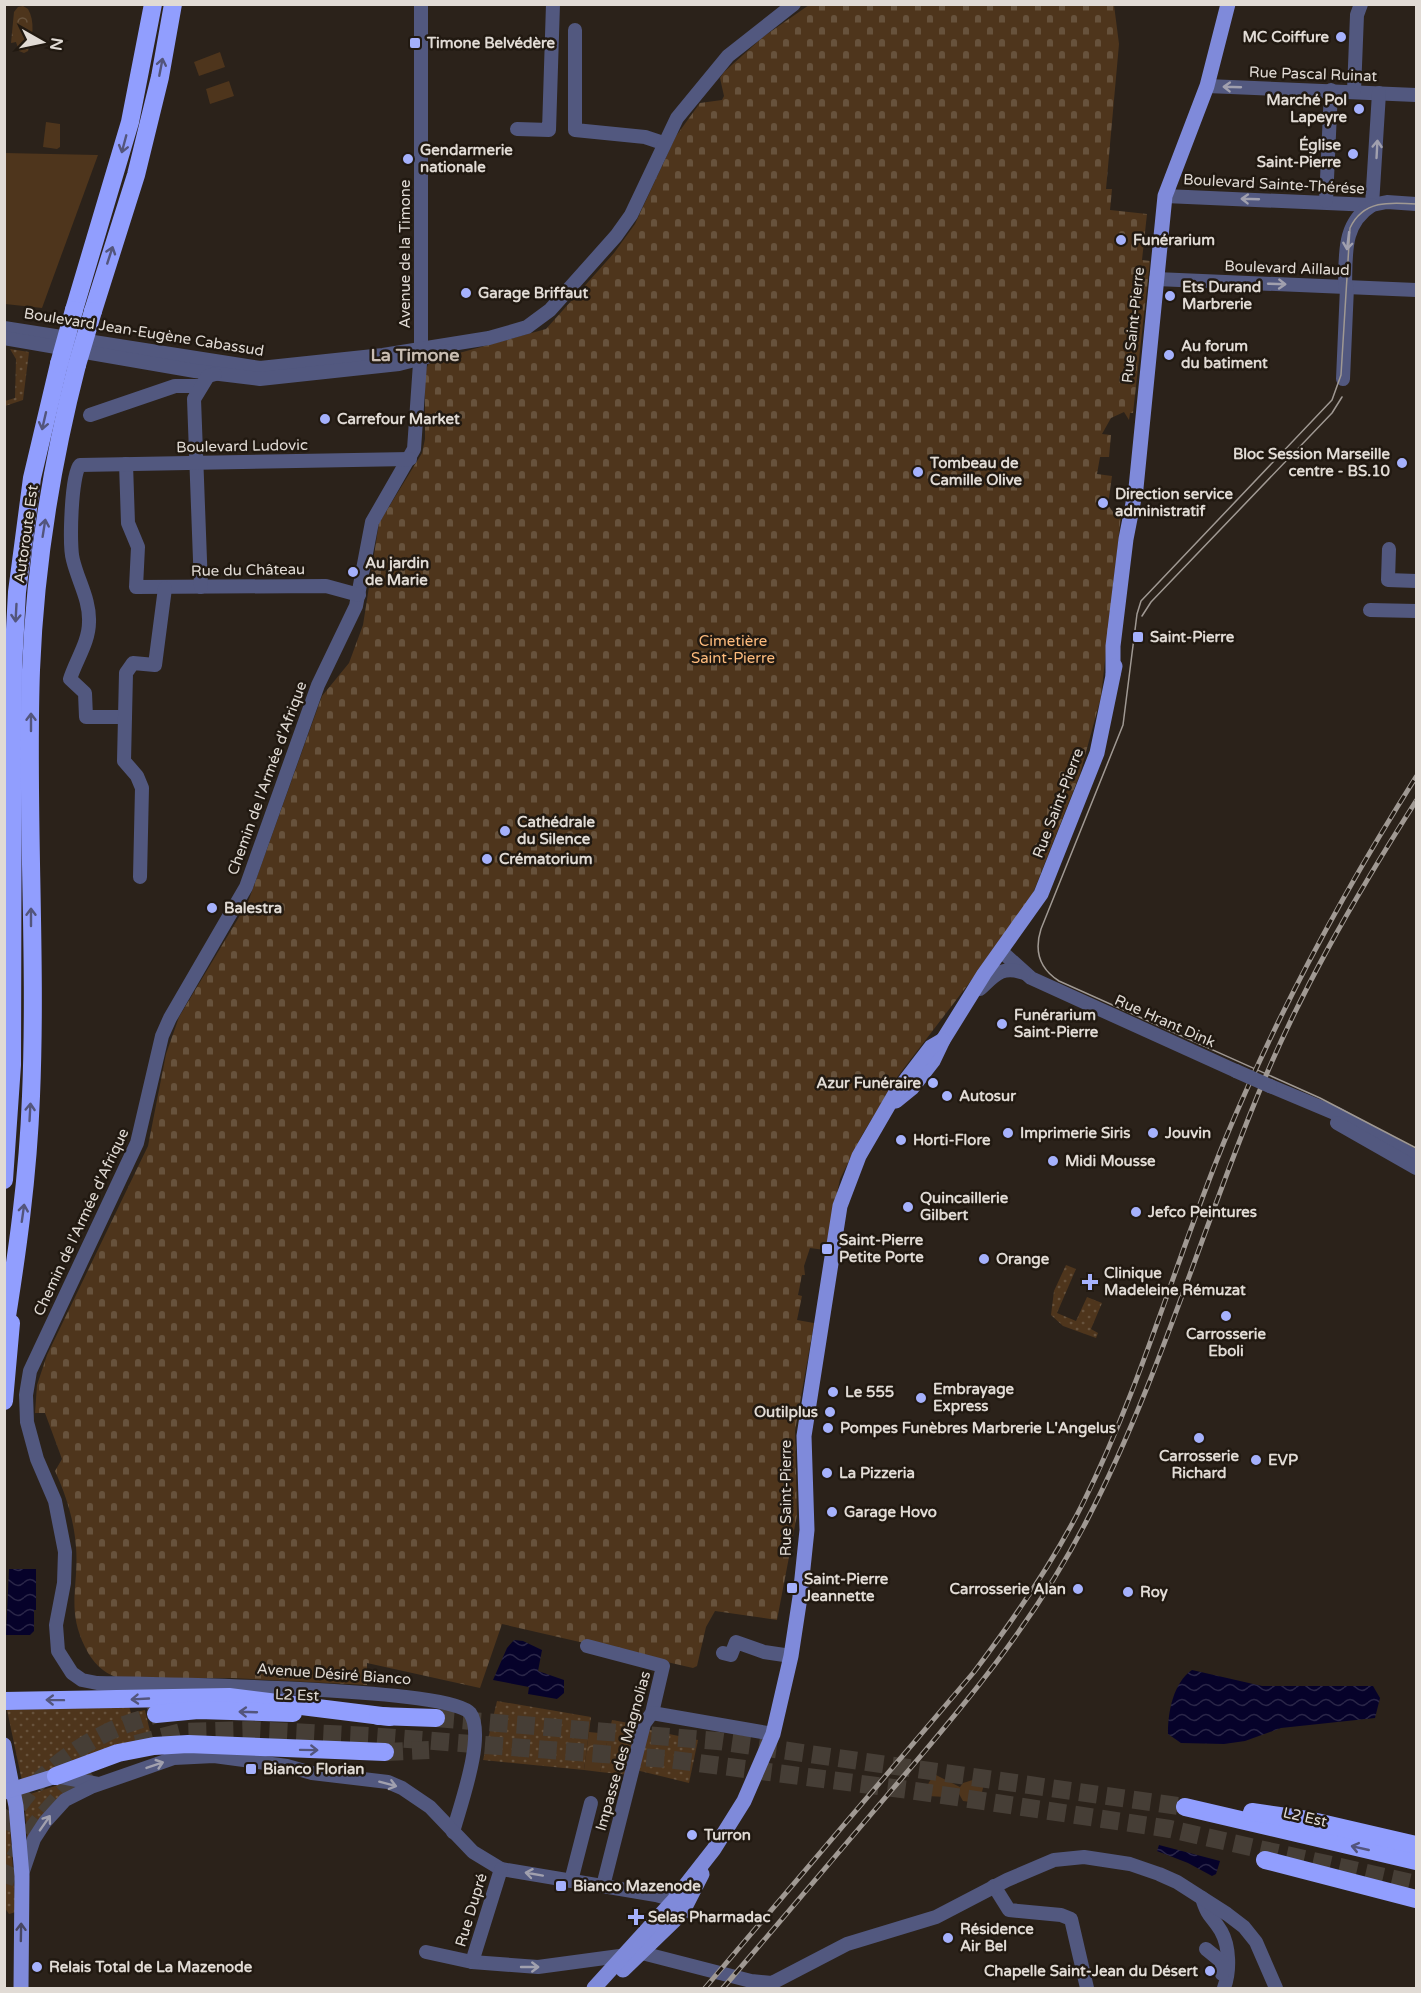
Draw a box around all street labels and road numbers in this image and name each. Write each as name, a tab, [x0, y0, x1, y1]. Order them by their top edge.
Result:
street label: Rue Pascal Ruinat	[1249, 63, 1378, 85]
street label: Boulevard Sainte-Thérése	[1183, 170, 1365, 198]
street label: Avenue de la Timone	[396, 180, 414, 328]
street label: Boulevard Aillaud	[1224, 257, 1350, 279]
street label: Rue Saint-Pierre	[1118, 266, 1148, 384]
street label: Boulevard Jean-Eugène Cabassud	[23, 304, 265, 360]
street label: Boulevard Ludovic	[176, 436, 308, 456]
street label: Autoroute Est	[10, 483, 42, 584]
street label: Rue du Château	[191, 560, 305, 580]
street label: Chemin de l'Armée d'Afrique	[223, 679, 311, 877]
street label: Rue Saint-Pierre	[1029, 745, 1087, 861]
street label: Rue Hrant Dink	[1112, 991, 1218, 1051]
street label: Chemin de l'Armée d'Afrique	[30, 1125, 132, 1319]
street label: Rue Saint-Pierre	[777, 1440, 795, 1556]
street label: Avenue Désiré Bianco	[256, 1660, 412, 1688]
street label: Impasse des Magnolias	[592, 1669, 654, 1833]
street label: L2 Est	[275, 1685, 320, 1705]
street label: L2 Est	[1281, 1803, 1329, 1831]
street label: Rue Dupré	[451, 1871, 491, 1949]

